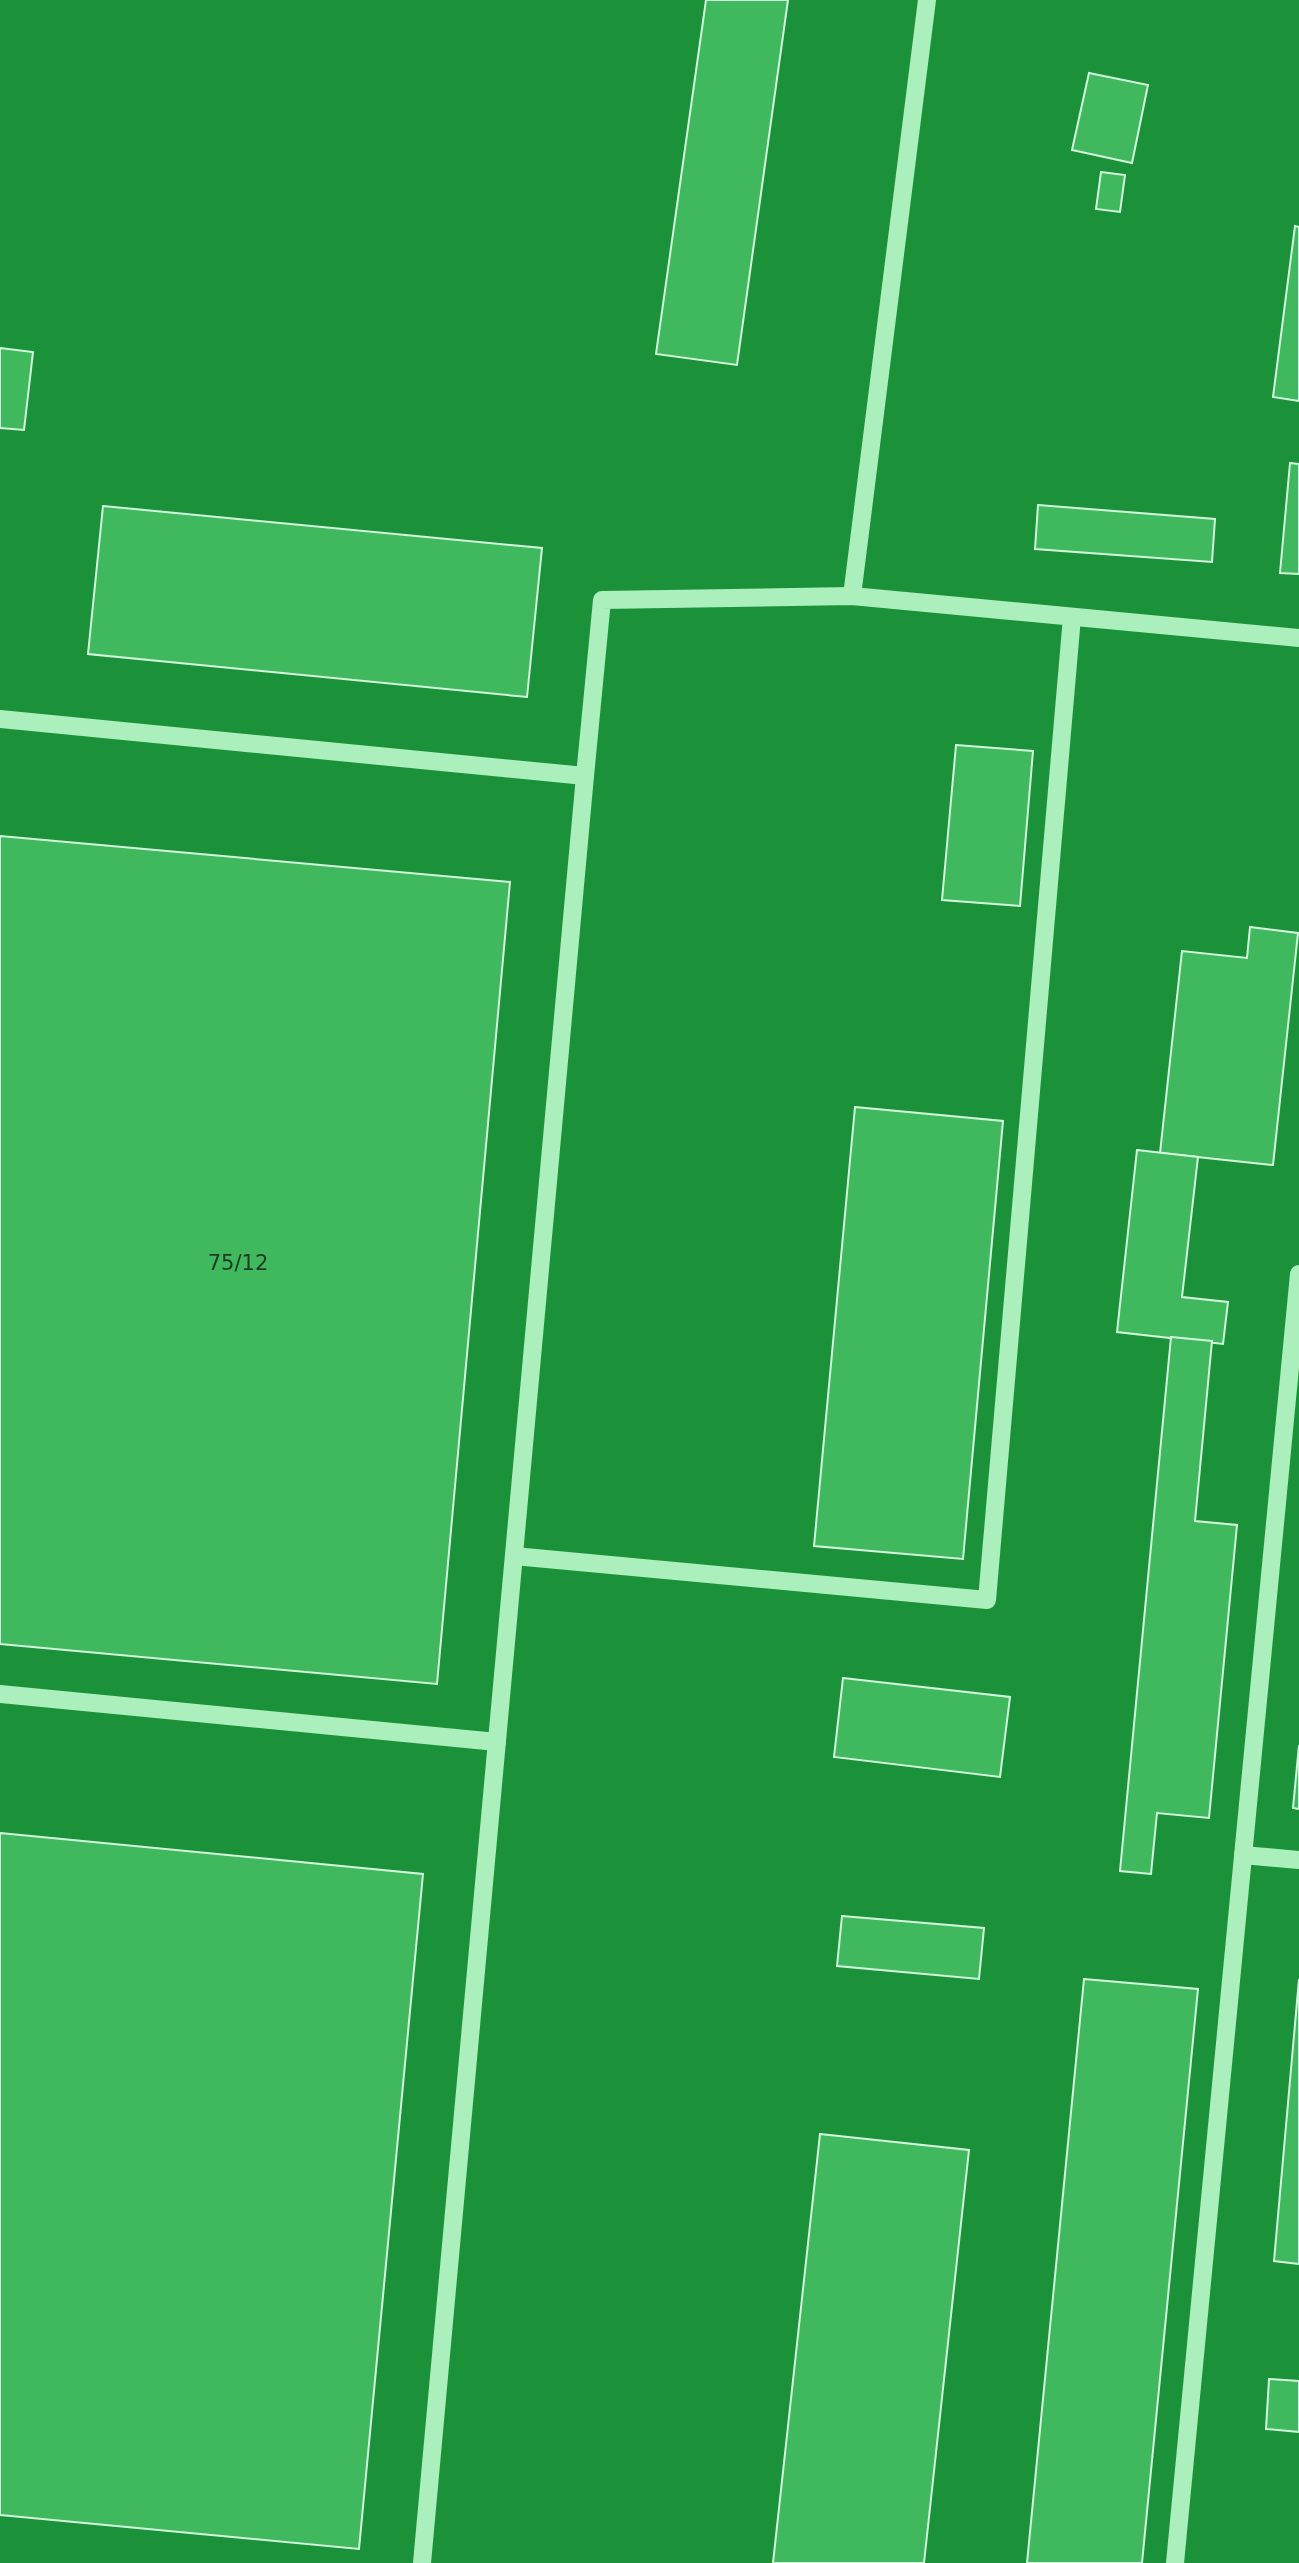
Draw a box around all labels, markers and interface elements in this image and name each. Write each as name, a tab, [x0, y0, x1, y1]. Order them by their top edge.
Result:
house number: 75/12	[208, 1251, 268, 1275]

